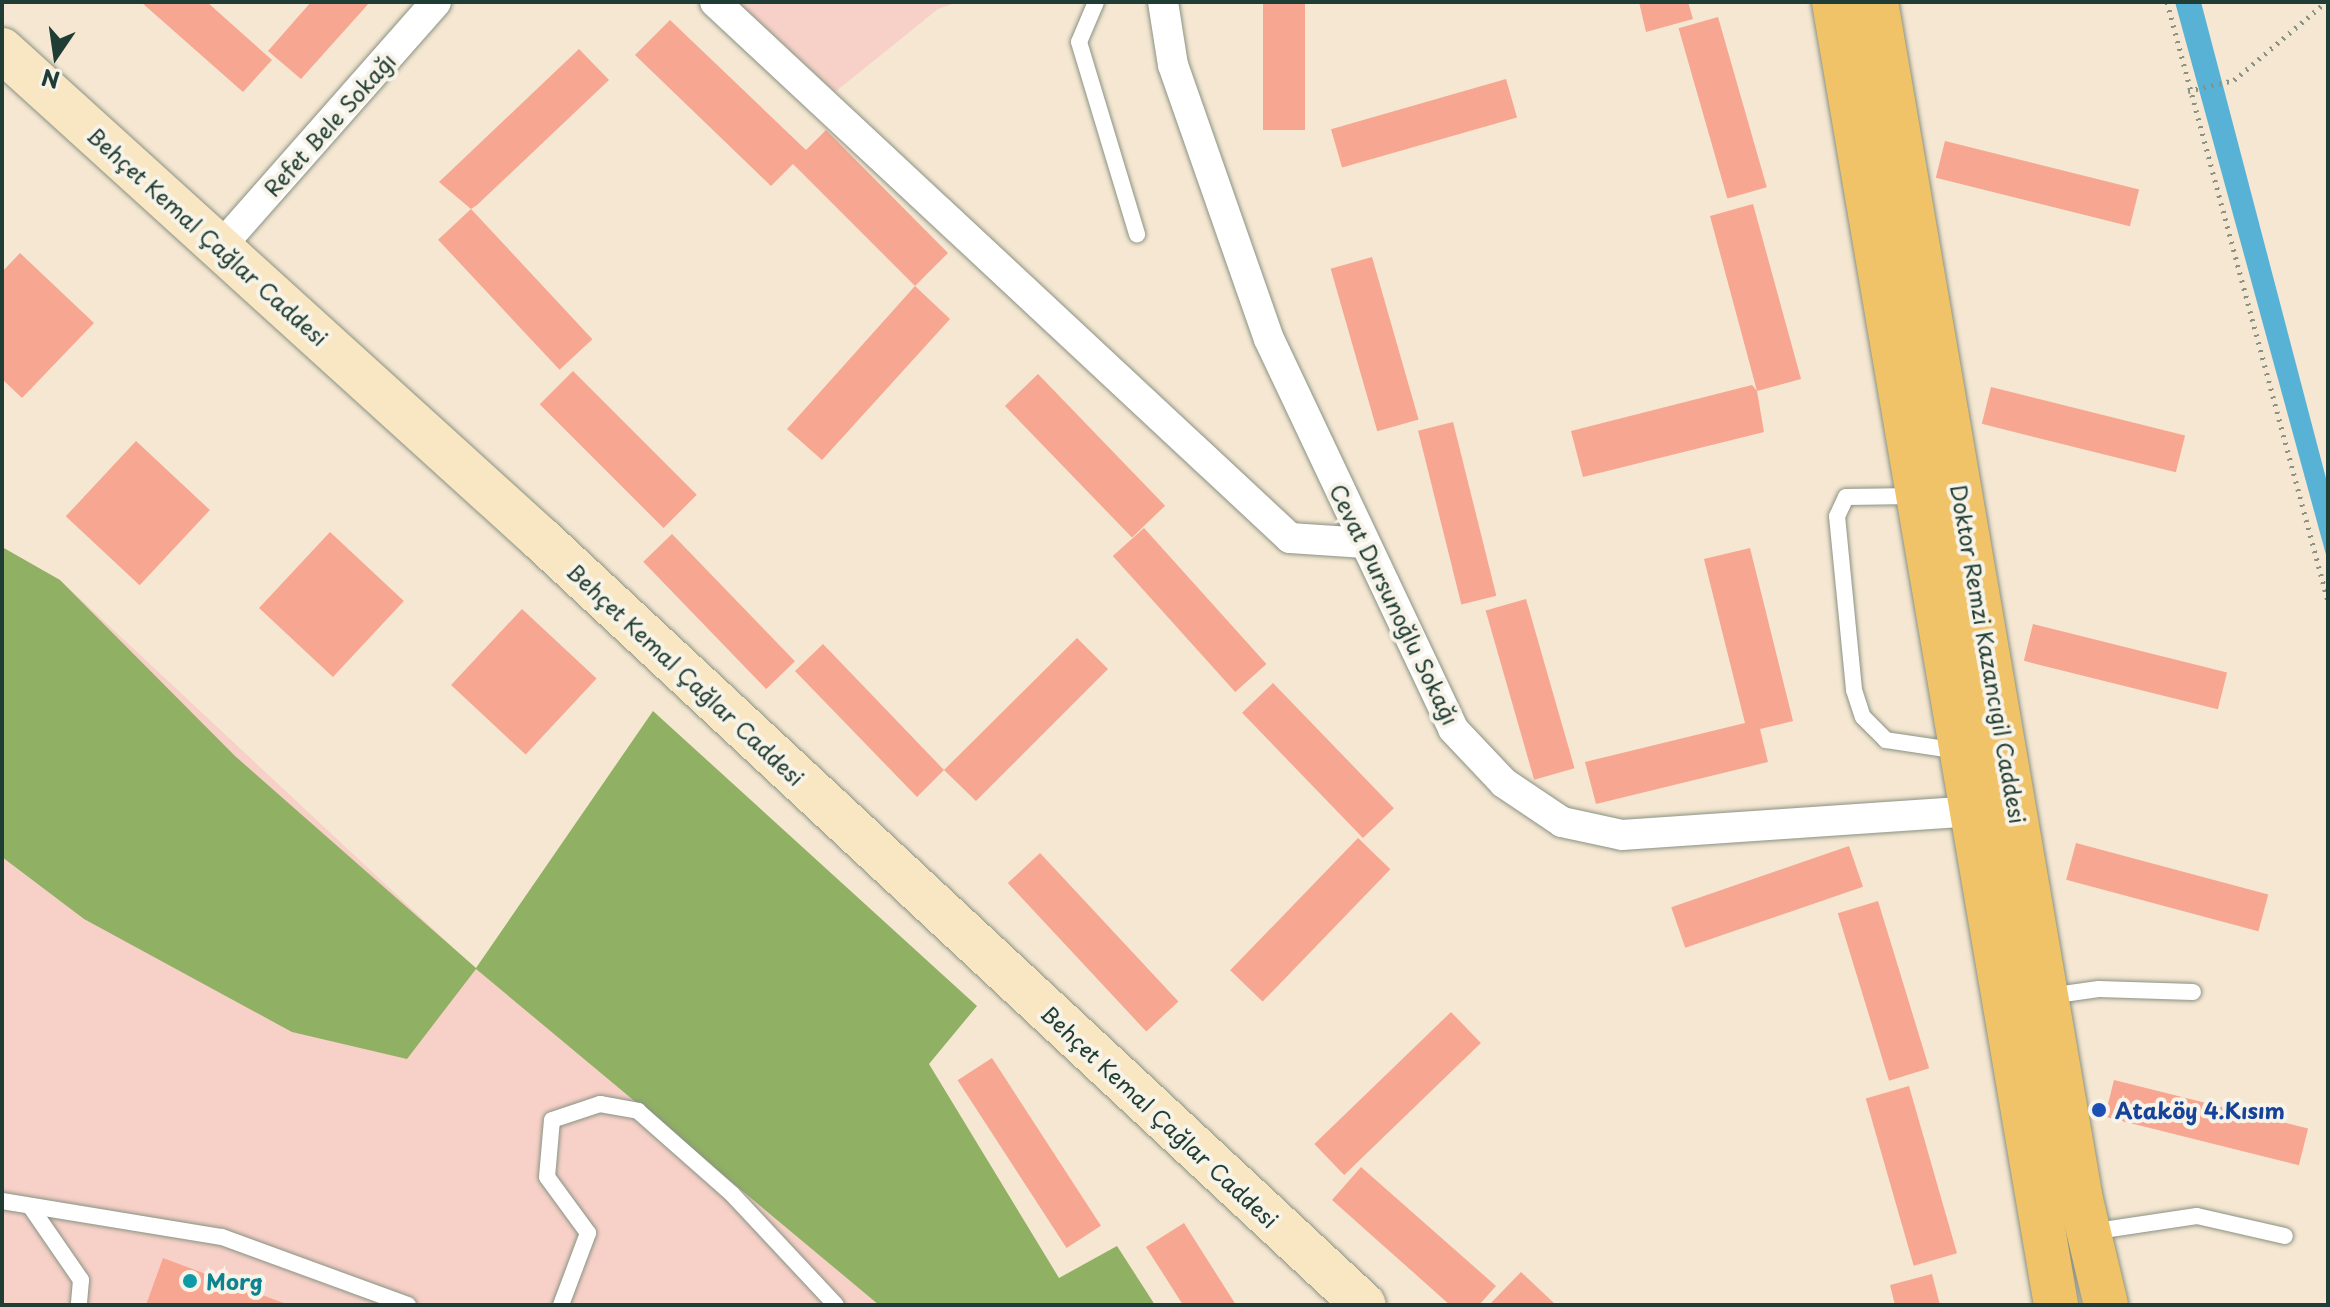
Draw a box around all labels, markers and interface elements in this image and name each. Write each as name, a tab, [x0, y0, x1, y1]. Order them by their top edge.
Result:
north arrow	[16, 16, 96, 96]
street label: Refet Bele Sokağı	[257, 46, 401, 202]
text: N	[38, 62, 63, 98]
street label: Behçet Kemal Çağlar Caddesi	[82, 121, 334, 351]
street label: Cevat Dursunoğlu Sokağı	[1325, 478, 1465, 730]
street label: Doktor Remzi Kazancıgil Caddesi	[1946, 481, 2032, 827]
street label: Behçet Kemal Çağlar Caddesi	[562, 557, 810, 791]
street label: Behçet Kemal Çağlar Caddesi	[1036, 999, 1284, 1233]
place label: Ataköy 4.Kısım	[2115, 1097, 2286, 1123]
marker: Ataköy 4.Kısım	[2090, 1101, 2108, 1119]
place label: Morg	[206, 1268, 263, 1294]
marker: Morg	[181, 1272, 199, 1290]

